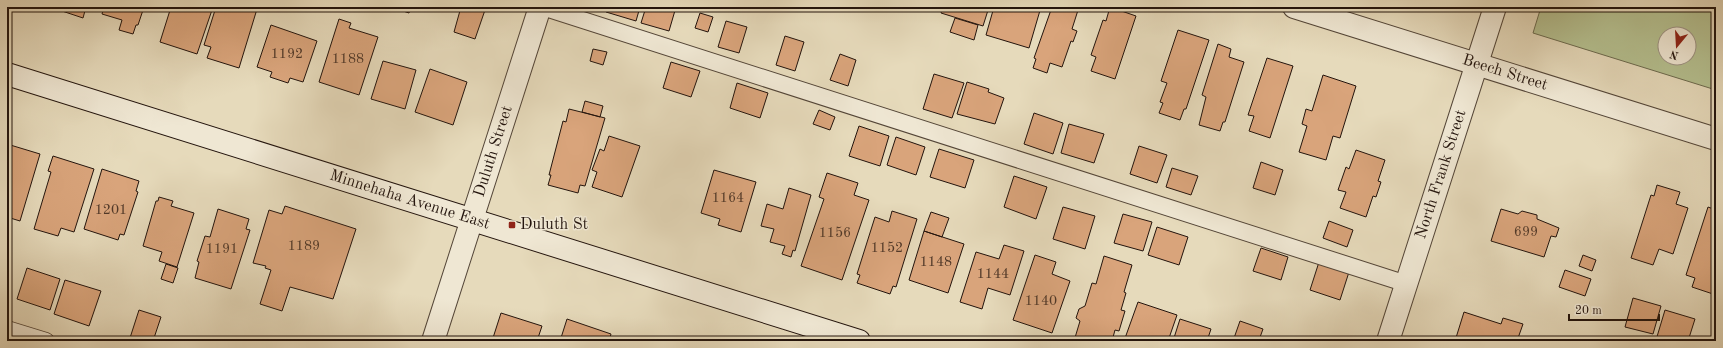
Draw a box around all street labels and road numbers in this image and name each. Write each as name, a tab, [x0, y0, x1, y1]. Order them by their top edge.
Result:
street label: Beech Street	[1460, 52, 1550, 94]
street label: Duluth Street	[472, 103, 516, 199]
street label: North Frank Street	[1413, 107, 1470, 241]
street label: Minnehaha Avenue East	[328, 168, 492, 233]

